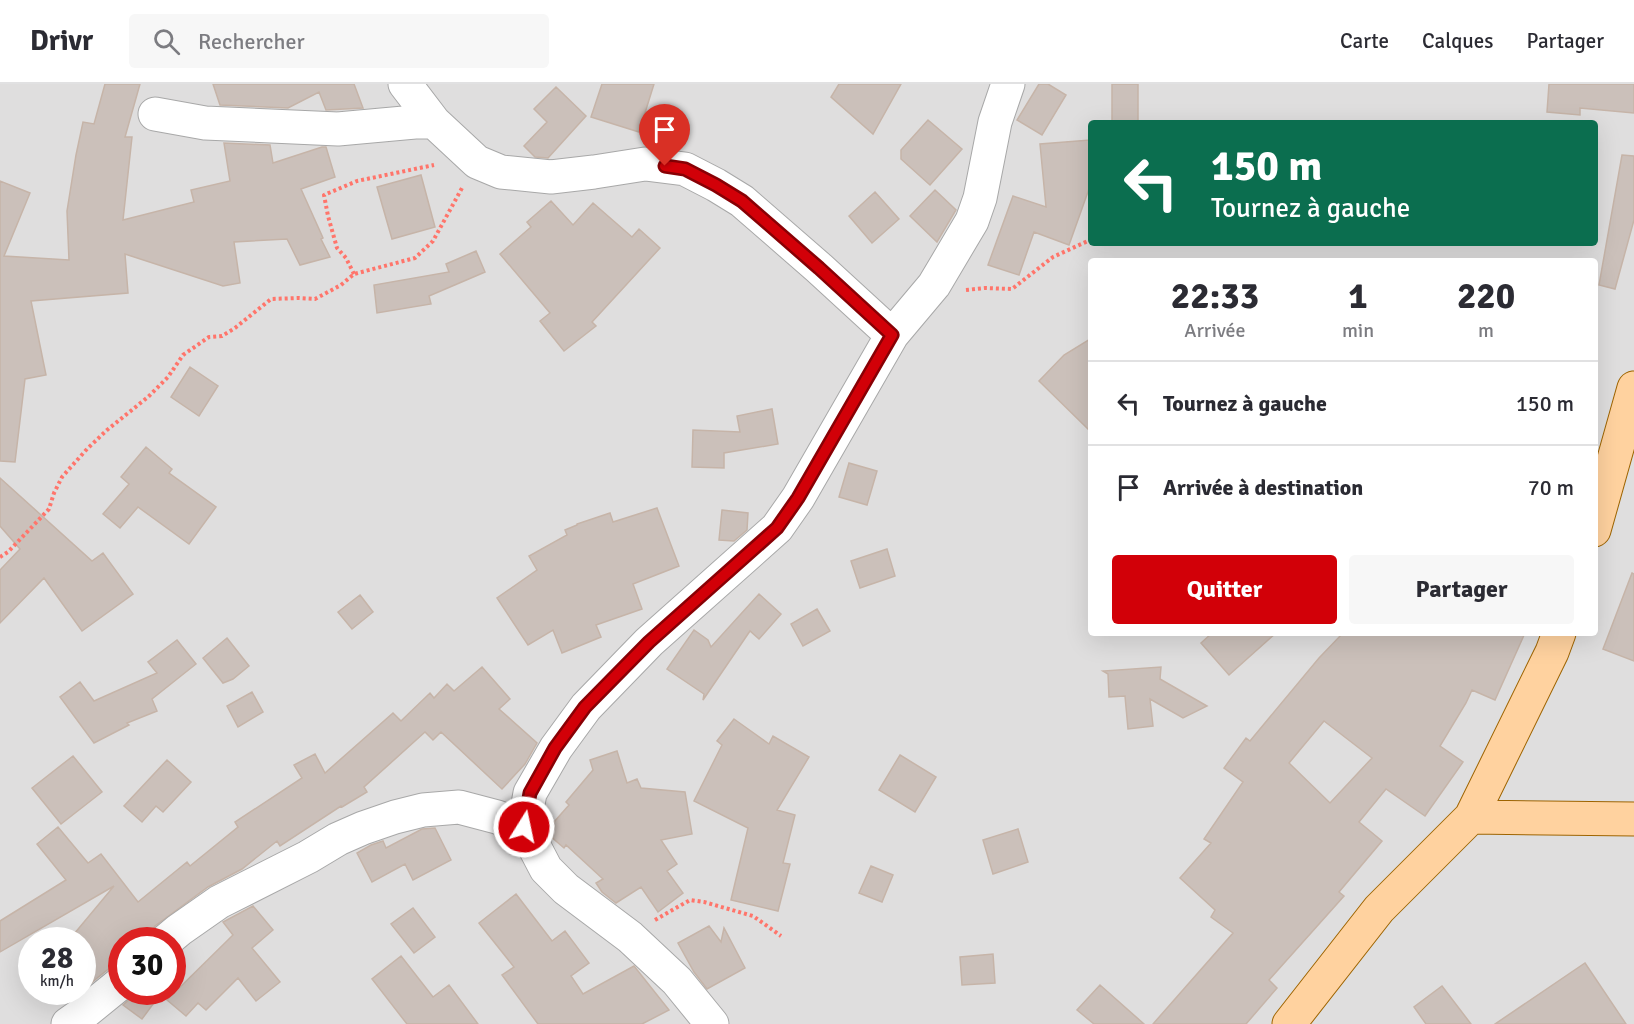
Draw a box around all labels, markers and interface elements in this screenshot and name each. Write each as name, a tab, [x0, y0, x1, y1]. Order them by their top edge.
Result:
search box	[129, 14, 549, 68]
text: Drivr	[30, 24, 93, 58]
icon: search	[150, 25, 183, 58]
text: Rechercher	[198, 28, 305, 55]
text: Carte	[1340, 28, 1389, 54]
text: Calques	[1422, 28, 1493, 54]
text: Partager	[1526, 28, 1604, 54]
pin	[639, 104, 690, 166]
icon: arrive	[648, 113, 681, 146]
text: 150 m	[1211, 141, 1322, 192]
icon: left	[1112, 144, 1190, 222]
text: Tournez à gauche	[1211, 192, 1410, 225]
text: 22:33	[1171, 274, 1259, 319]
text: 1	[1348, 274, 1368, 319]
text: 220	[1457, 274, 1515, 319]
text: Arrivée	[1184, 318, 1246, 343]
text: min	[1342, 318, 1374, 343]
text: m	[1478, 318, 1494, 343]
icon: left	[1112, 387, 1145, 420]
text: Tournez à gauche	[1163, 390, 1327, 417]
text: 150 m	[1516, 390, 1574, 417]
icon: arrive	[1112, 471, 1145, 504]
text: Arrivée à destination	[1163, 474, 1363, 501]
text: 70 m	[1528, 474, 1574, 501]
button: Quitter	[1112, 555, 1337, 624]
button: Partager	[1349, 555, 1574, 624]
position arrow	[492, 795, 556, 859]
speed limit sign: 30	[108, 927, 186, 1005]
text: 28	[41, 940, 73, 977]
text: km/h	[40, 972, 74, 990]

